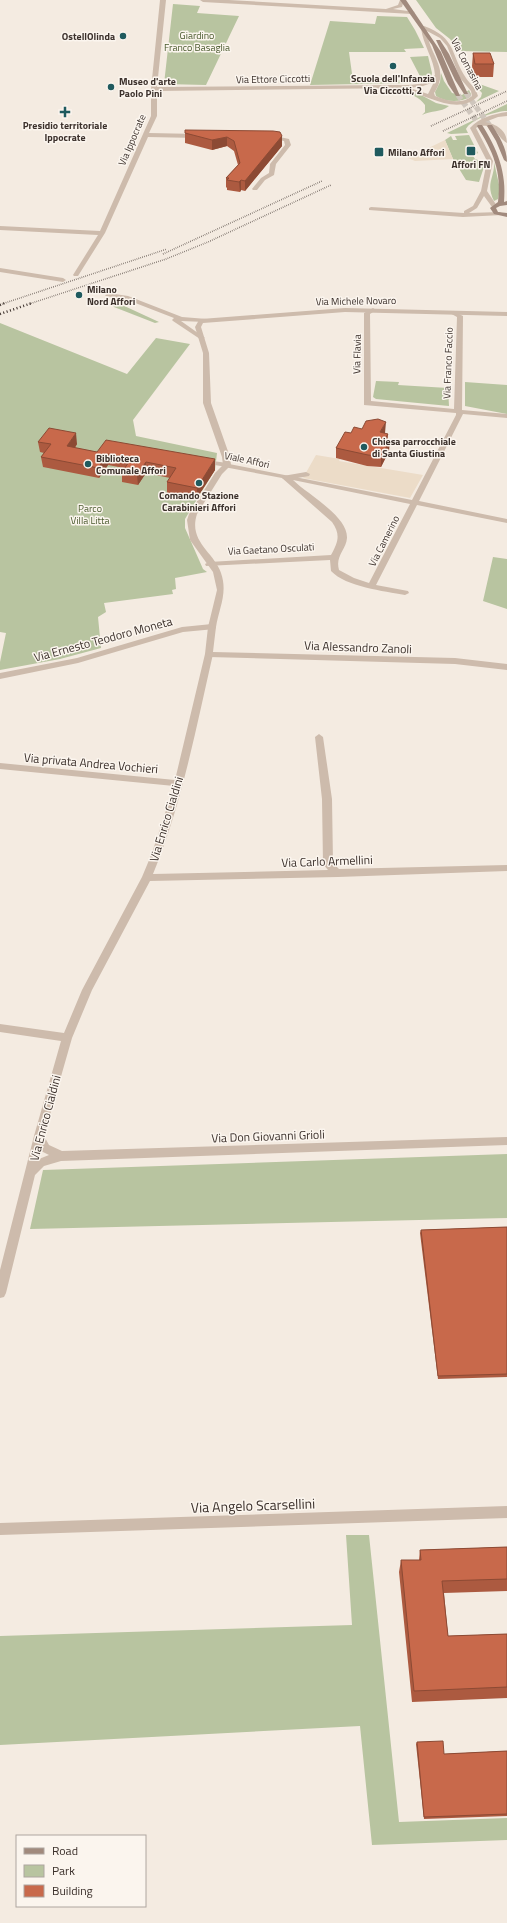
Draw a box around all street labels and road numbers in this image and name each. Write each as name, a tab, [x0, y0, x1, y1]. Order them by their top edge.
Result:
street label: Via Comasina	[447, 36, 487, 92]
street label: Via Ettore Ciccotti	[236, 71, 310, 87]
street label: Via Ippocrate	[114, 112, 150, 168]
street label: Via Michele Novaro	[316, 293, 396, 309]
street label: Via Franco Faccio	[439, 327, 457, 399]
street label: Via Flavia	[349, 334, 365, 374]
street label: Viale Affori	[223, 448, 271, 472]
street label: Via Camerino	[365, 513, 403, 569]
street label: Via Gaetano Osculati	[227, 539, 315, 559]
street label: Via Ernesto Teodoro Moneta	[32, 611, 174, 667]
street label: Via Alessandro Zanoli	[304, 636, 412, 658]
street label: Via privata Andrea Vochieri	[23, 748, 159, 778]
street label: Via Enrico Cialdini	[144, 774, 188, 864]
street label: Via Carlo Armellini	[281, 850, 373, 872]
street label: Via Enrico Cialdini	[24, 1073, 66, 1163]
street label: Via Don Giovanni Grioli	[211, 1125, 325, 1147]
street label: Via Angelo Scarsellini	[190, 1492, 316, 1518]

